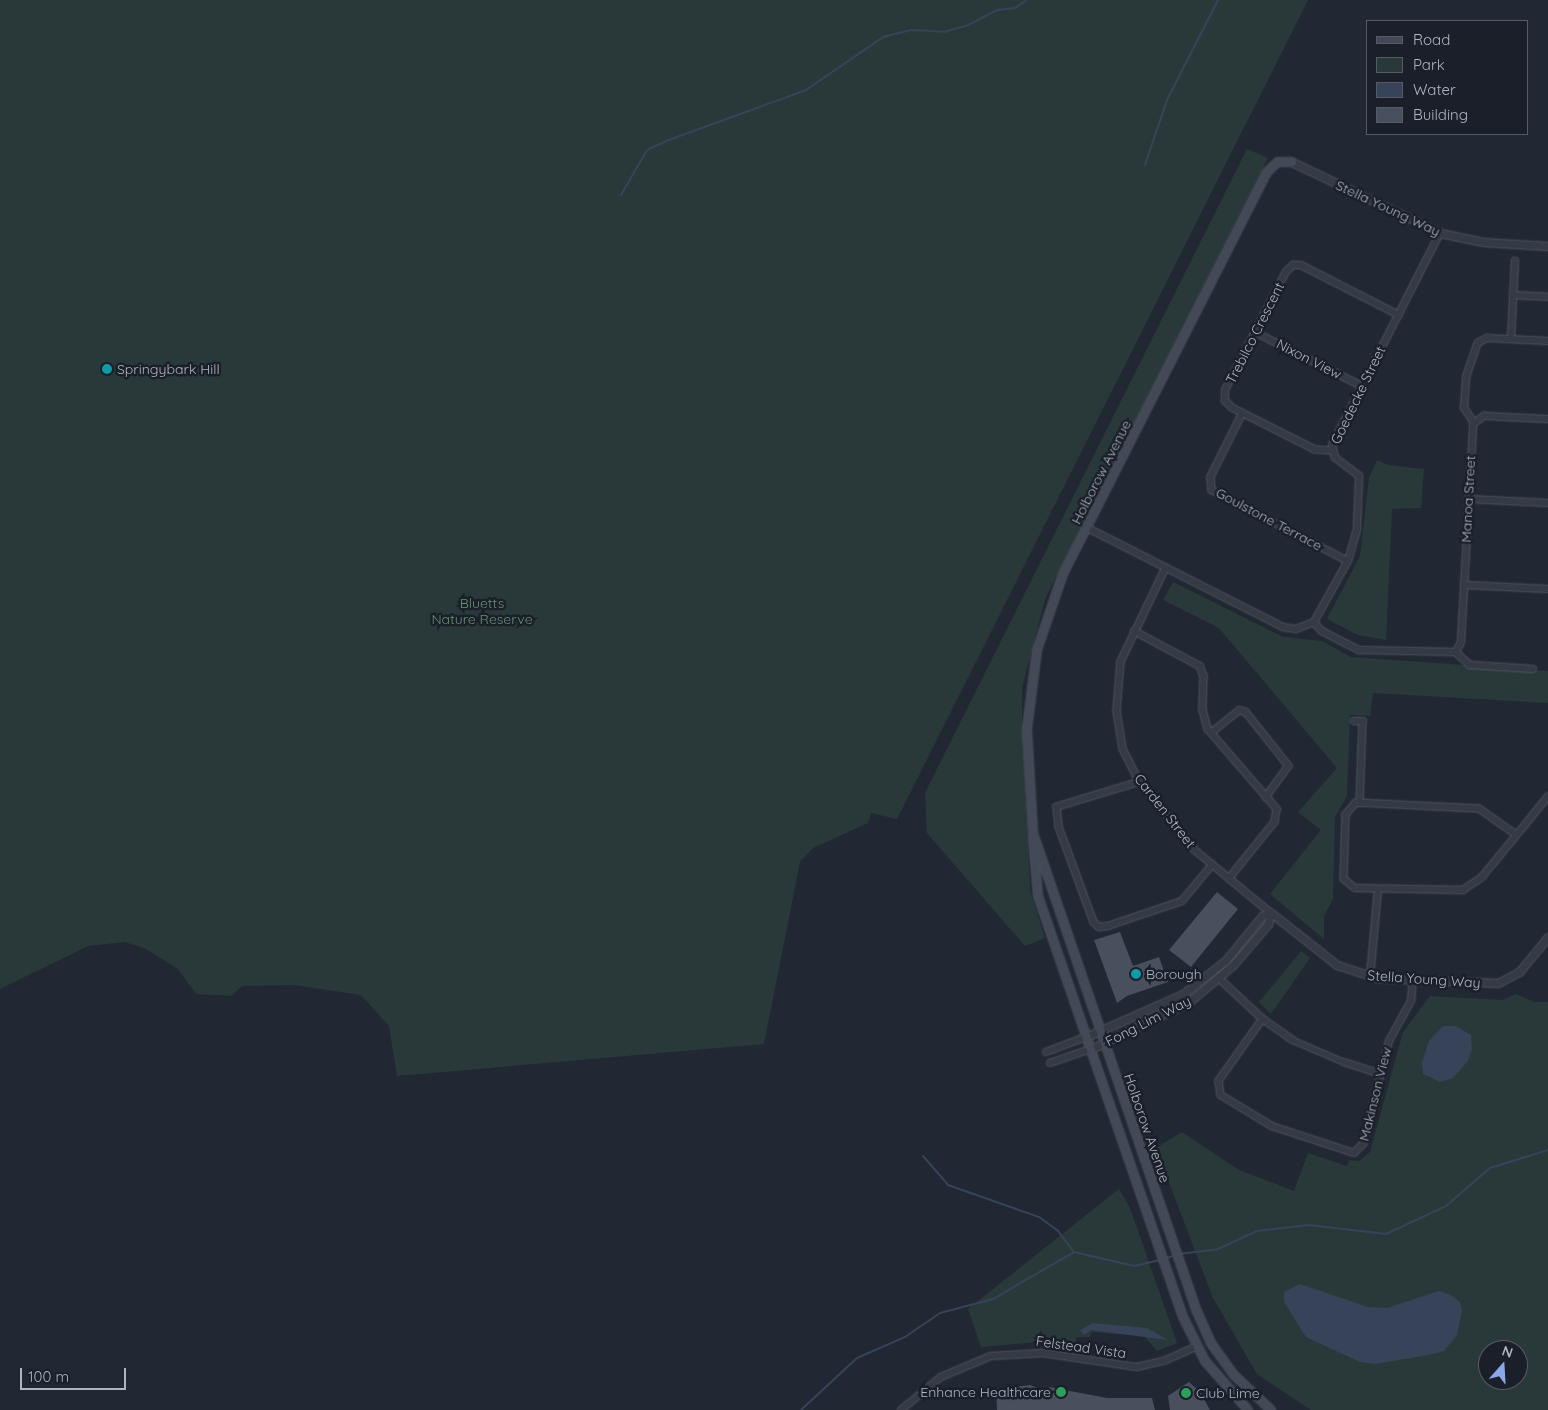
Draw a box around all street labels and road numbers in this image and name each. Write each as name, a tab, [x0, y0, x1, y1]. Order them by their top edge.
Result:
street label: Stella Young Way	[1333, 176, 1443, 240]
street label: Trebilco Crescent	[1222, 280, 1288, 386]
street label: Nixon View	[1274, 335, 1344, 383]
street label: Goedecke Street	[1327, 343, 1389, 447]
street label: Holborow Avenue	[1068, 417, 1134, 527]
street label: Manoa Street	[1457, 455, 1479, 543]
street label: Goulstone Terrace	[1213, 484, 1325, 554]
street label: Carden Street	[1131, 771, 1199, 851]
street label: Stella Young Way	[1367, 967, 1481, 991]
street label: Fong Lim Way	[1102, 992, 1194, 1050]
street label: Makinson View	[1355, 1045, 1395, 1143]
street label: Holborow Avenue	[1120, 1071, 1174, 1185]
street label: Felstead Vista	[1035, 1332, 1127, 1362]

